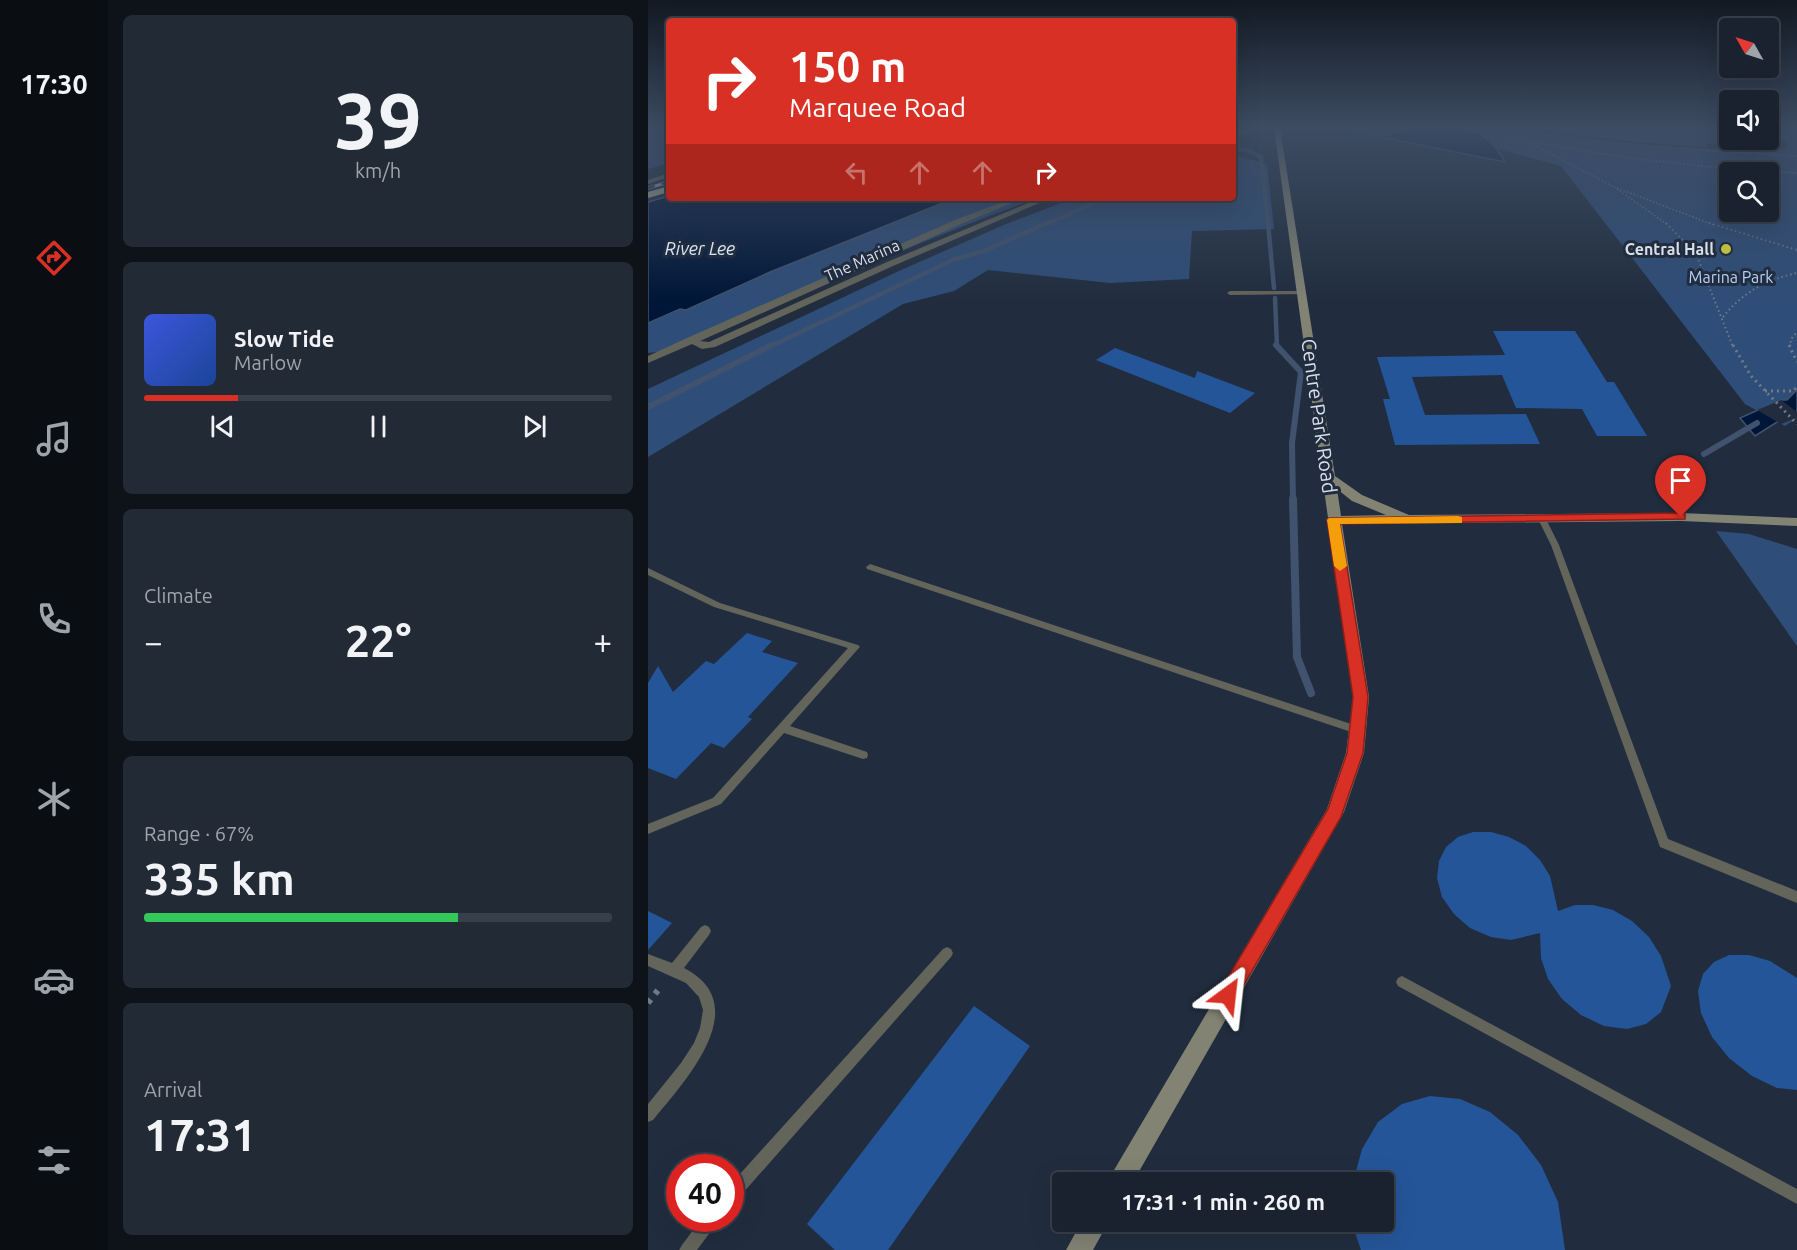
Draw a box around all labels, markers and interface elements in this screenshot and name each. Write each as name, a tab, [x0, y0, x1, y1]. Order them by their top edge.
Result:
north arrow	[1719, 18, 1779, 78]
map controls	[1719, 18, 1779, 222]
icon: right	[690, 42, 768, 120]
text: 150 m	[789, 43, 906, 90]
text: 17:30	[20, 69, 88, 99]
text: 39	[334, 76, 422, 164]
button: sound	[1719, 90, 1779, 150]
text: Marquee Road	[789, 92, 966, 122]
icon: left	[840, 156, 873, 189]
icon: ahead	[903, 156, 936, 189]
icon: ahead	[966, 156, 999, 189]
icon: right	[1029, 156, 1062, 189]
text: km/h	[355, 159, 401, 182]
button: search	[1719, 162, 1779, 222]
street label: The Marina	[822, 236, 902, 284]
icon: directions	[33, 237, 75, 279]
water label: River Lee	[665, 238, 735, 258]
place label: Central Hall	[1625, 240, 1714, 258]
marker: Central Hall	[1719, 242, 1733, 256]
park label: Marina Park	[1689, 268, 1773, 286]
text: Slow Tide	[234, 326, 334, 351]
street label: Centre Park Road	[1297, 337, 1342, 495]
text: Marlow	[234, 351, 302, 374]
icon: previous	[206, 410, 239, 443]
icon: pause	[362, 410, 395, 443]
icon: next	[518, 410, 551, 443]
icon: music	[33, 418, 75, 460]
pin	[1655, 455, 1706, 517]
icon: arrive	[1664, 464, 1697, 497]
text: Climate	[144, 584, 213, 607]
icon: phone	[33, 598, 75, 640]
text: 22°	[345, 615, 411, 666]
text: −	[144, 623, 163, 660]
text: +	[593, 623, 612, 660]
icon: climate	[33, 778, 75, 820]
text: Range · 67%	[144, 822, 254, 845]
text: 335 km	[144, 853, 295, 904]
icon: car	[33, 959, 75, 1001]
position arrow	[1196, 963, 1260, 1027]
text: Arrival	[144, 1078, 202, 1101]
text: 17:31	[144, 1109, 257, 1160]
icon: filters	[33, 1139, 75, 1181]
speed limit sign: 40	[666, 1154, 744, 1232]
text: 17:31 · 1 min · 260 m	[1121, 1189, 1325, 1214]

